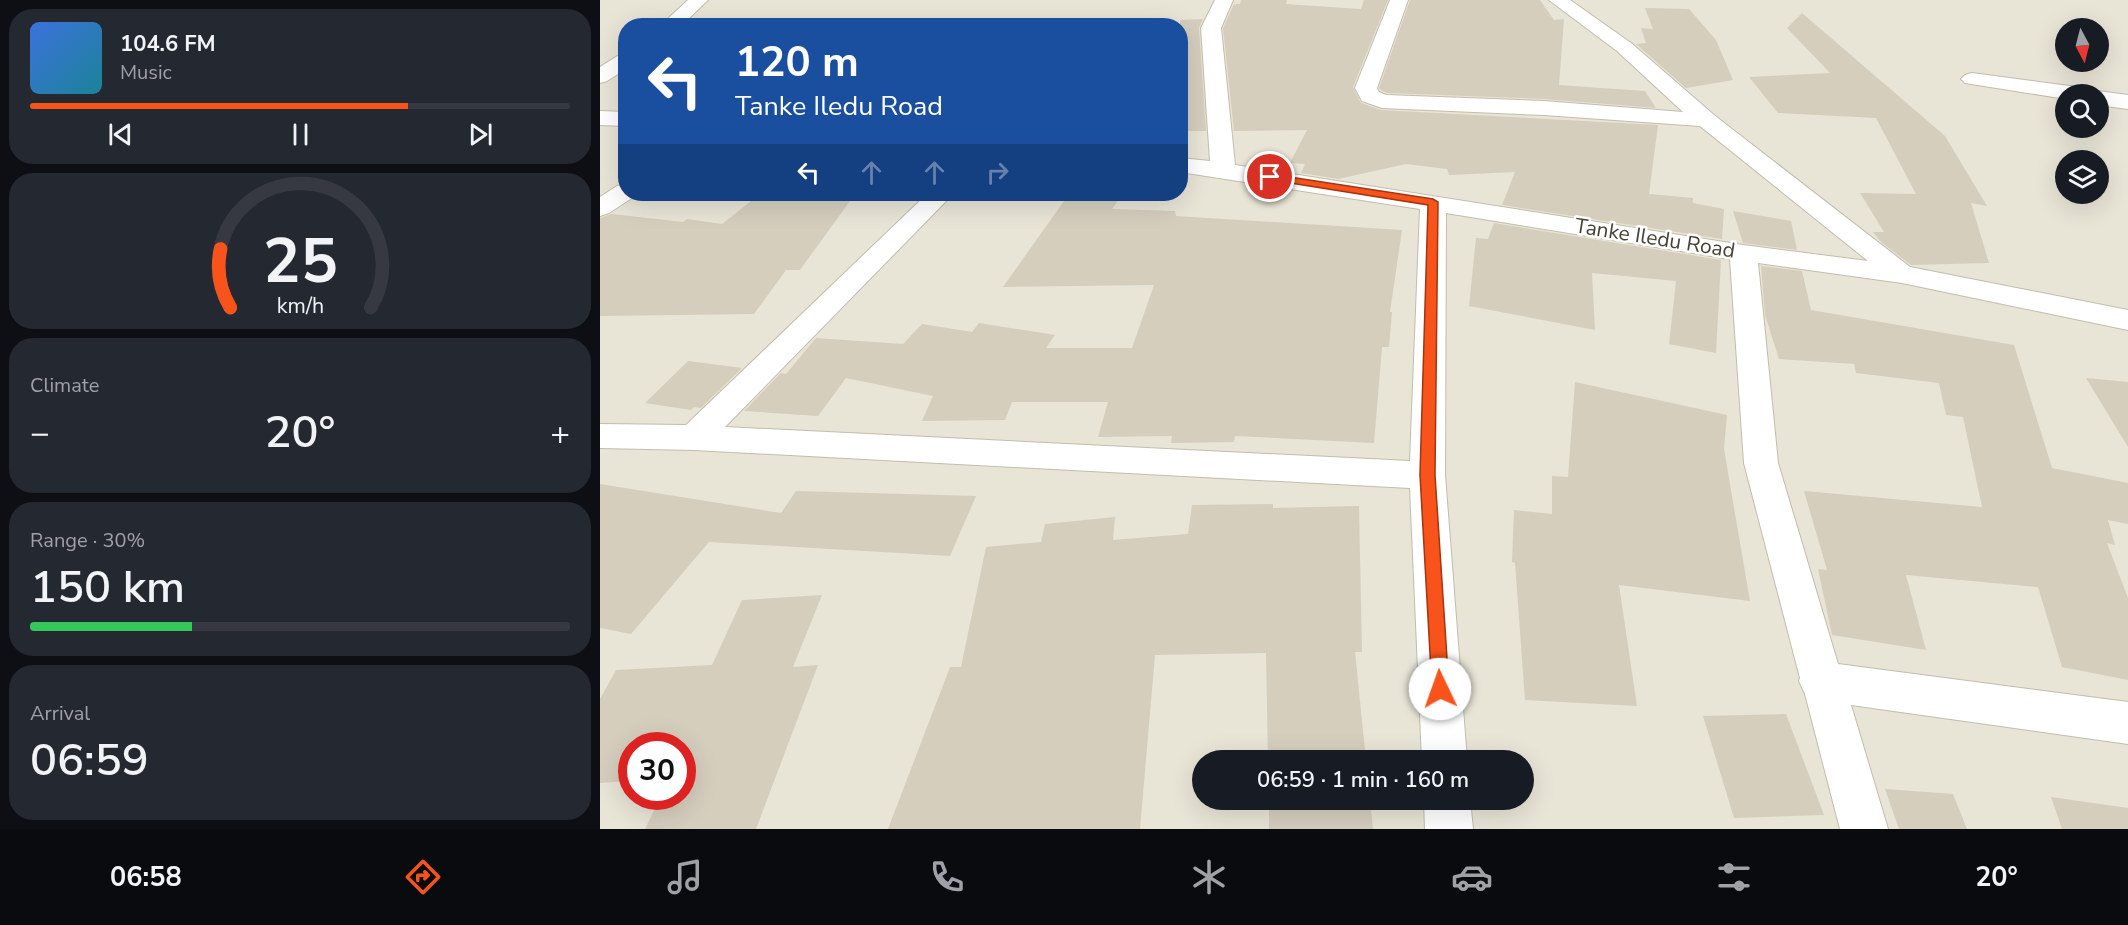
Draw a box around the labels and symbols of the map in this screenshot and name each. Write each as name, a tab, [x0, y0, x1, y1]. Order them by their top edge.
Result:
north arrow	[2055, 18, 2109, 72]
pin	[1244, 151, 1295, 202]
street label: Tanke Iledu Road	[1573, 212, 1737, 264]
position arrow	[1408, 657, 1472, 721]
speed limit sign: 30	[618, 732, 696, 810]

